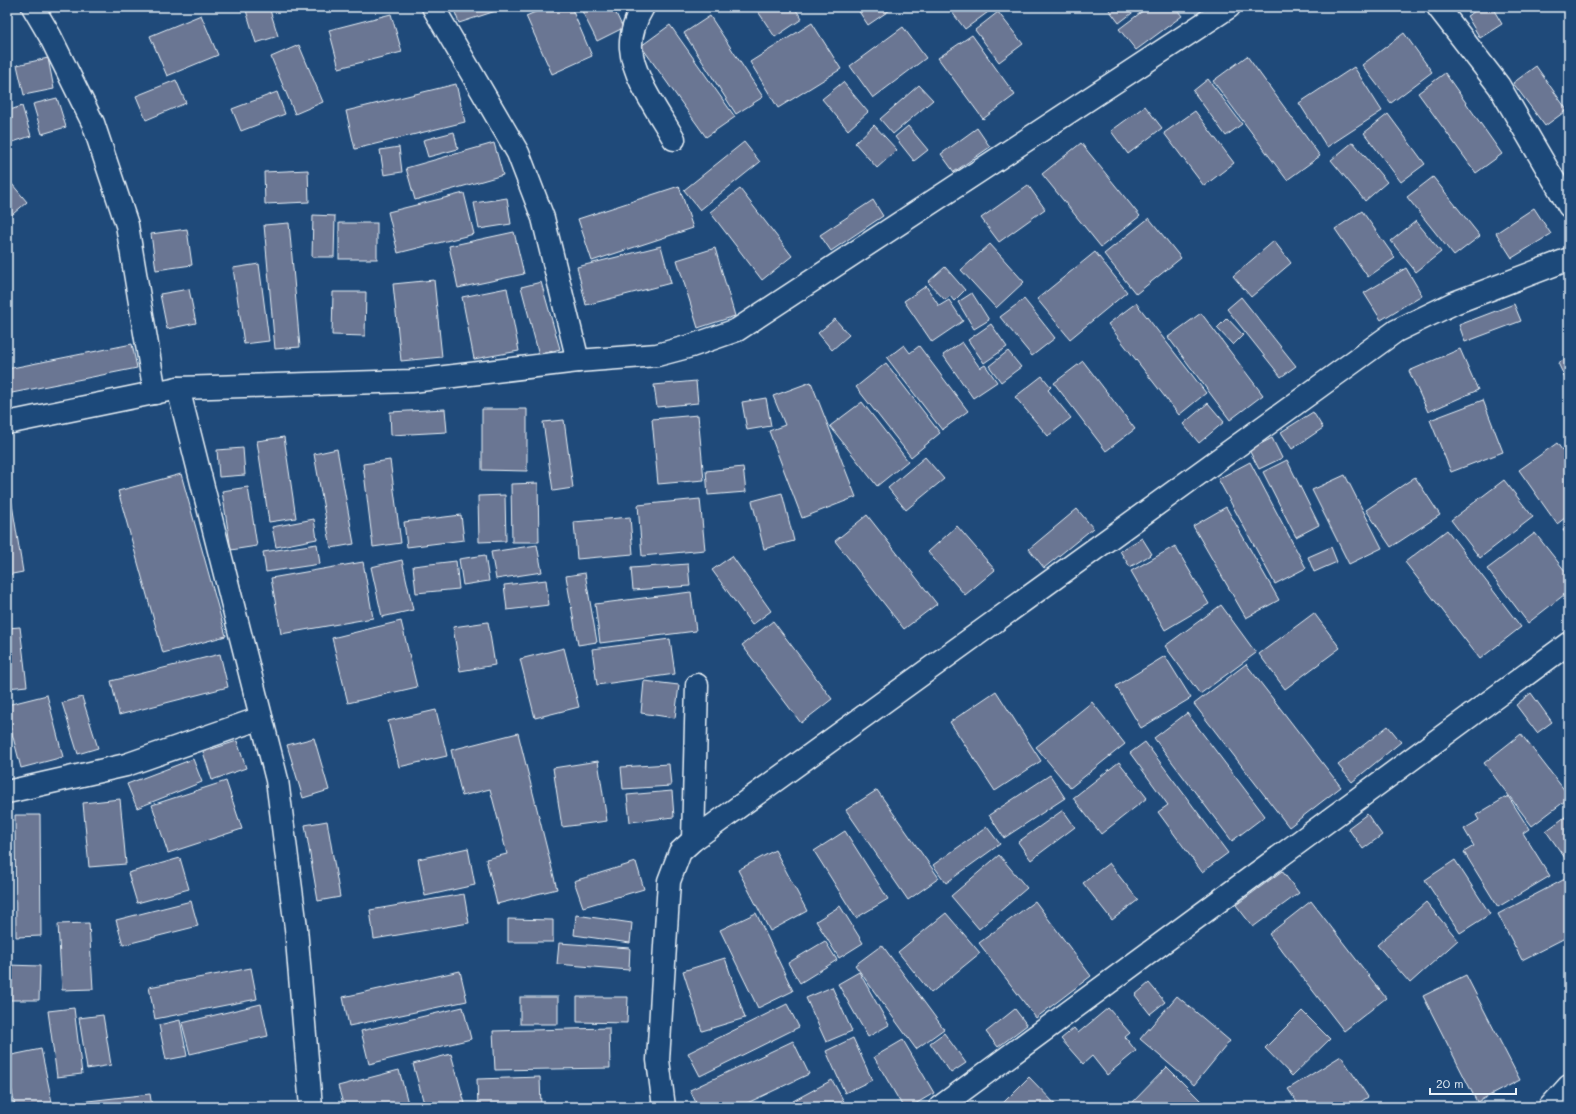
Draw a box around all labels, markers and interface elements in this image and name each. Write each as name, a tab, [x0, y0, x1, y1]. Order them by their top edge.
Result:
scale bar	[1430, 1070, 1516, 1096]
text: 20 m	[1436, 1075, 1464, 1091]

